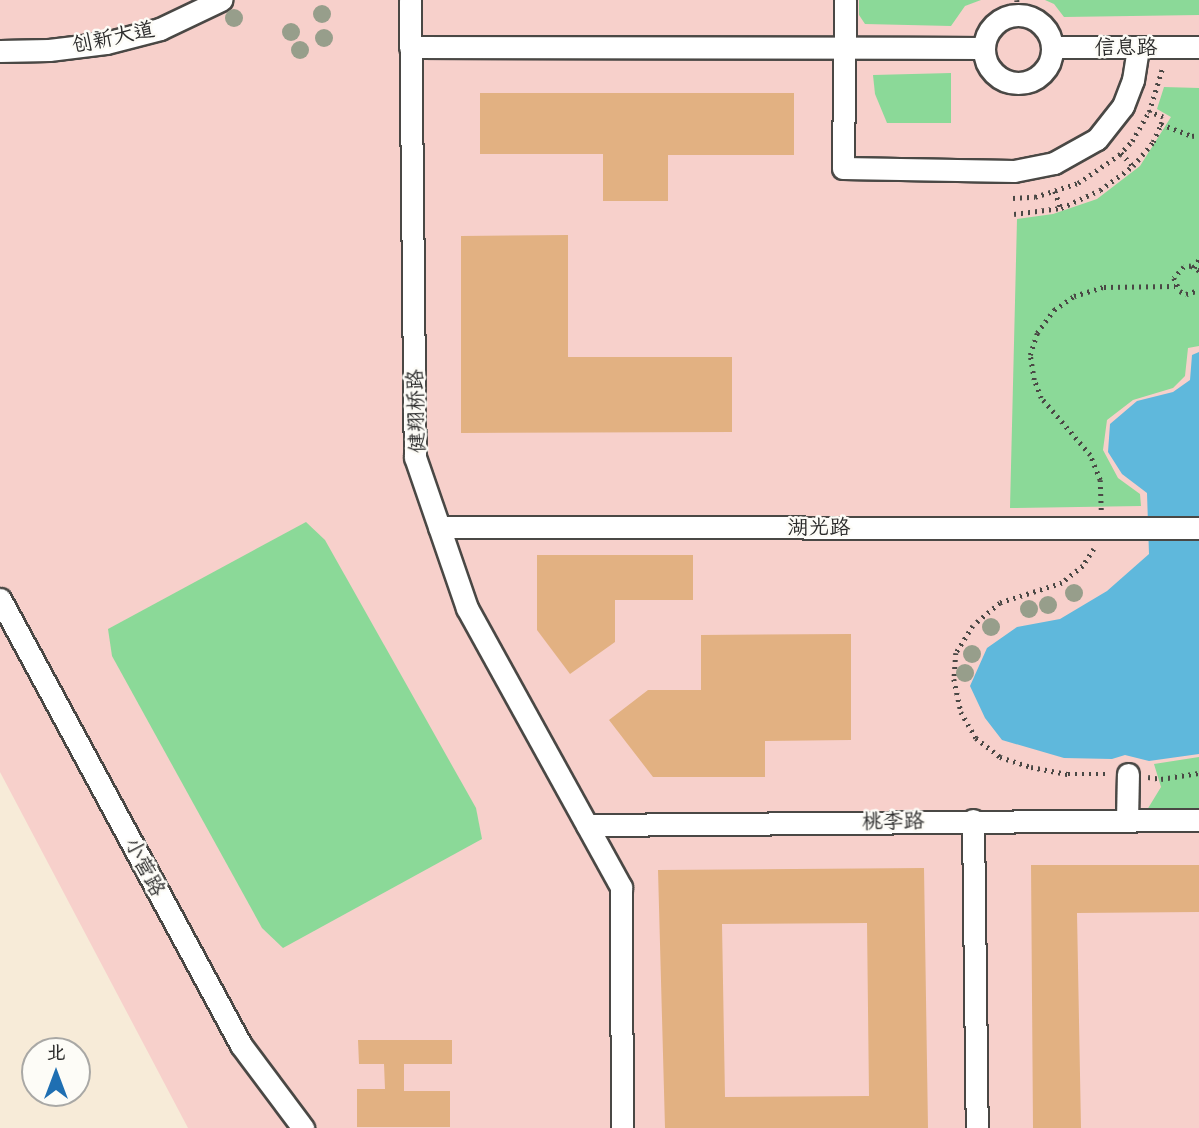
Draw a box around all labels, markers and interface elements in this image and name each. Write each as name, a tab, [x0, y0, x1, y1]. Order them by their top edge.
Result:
street label: 创新大道	[69, 16, 157, 58]
street label: 信息路	[1095, 34, 1157, 60]
street label: 健翔桥路	[402, 369, 430, 453]
street label: 湖光路	[788, 514, 850, 540]
street label: 桃李路	[861, 808, 925, 834]
street label: 小营路	[119, 833, 171, 901]
north arrow	[21, 1037, 91, 1107]
text: 北	[46, 1042, 66, 1064]

